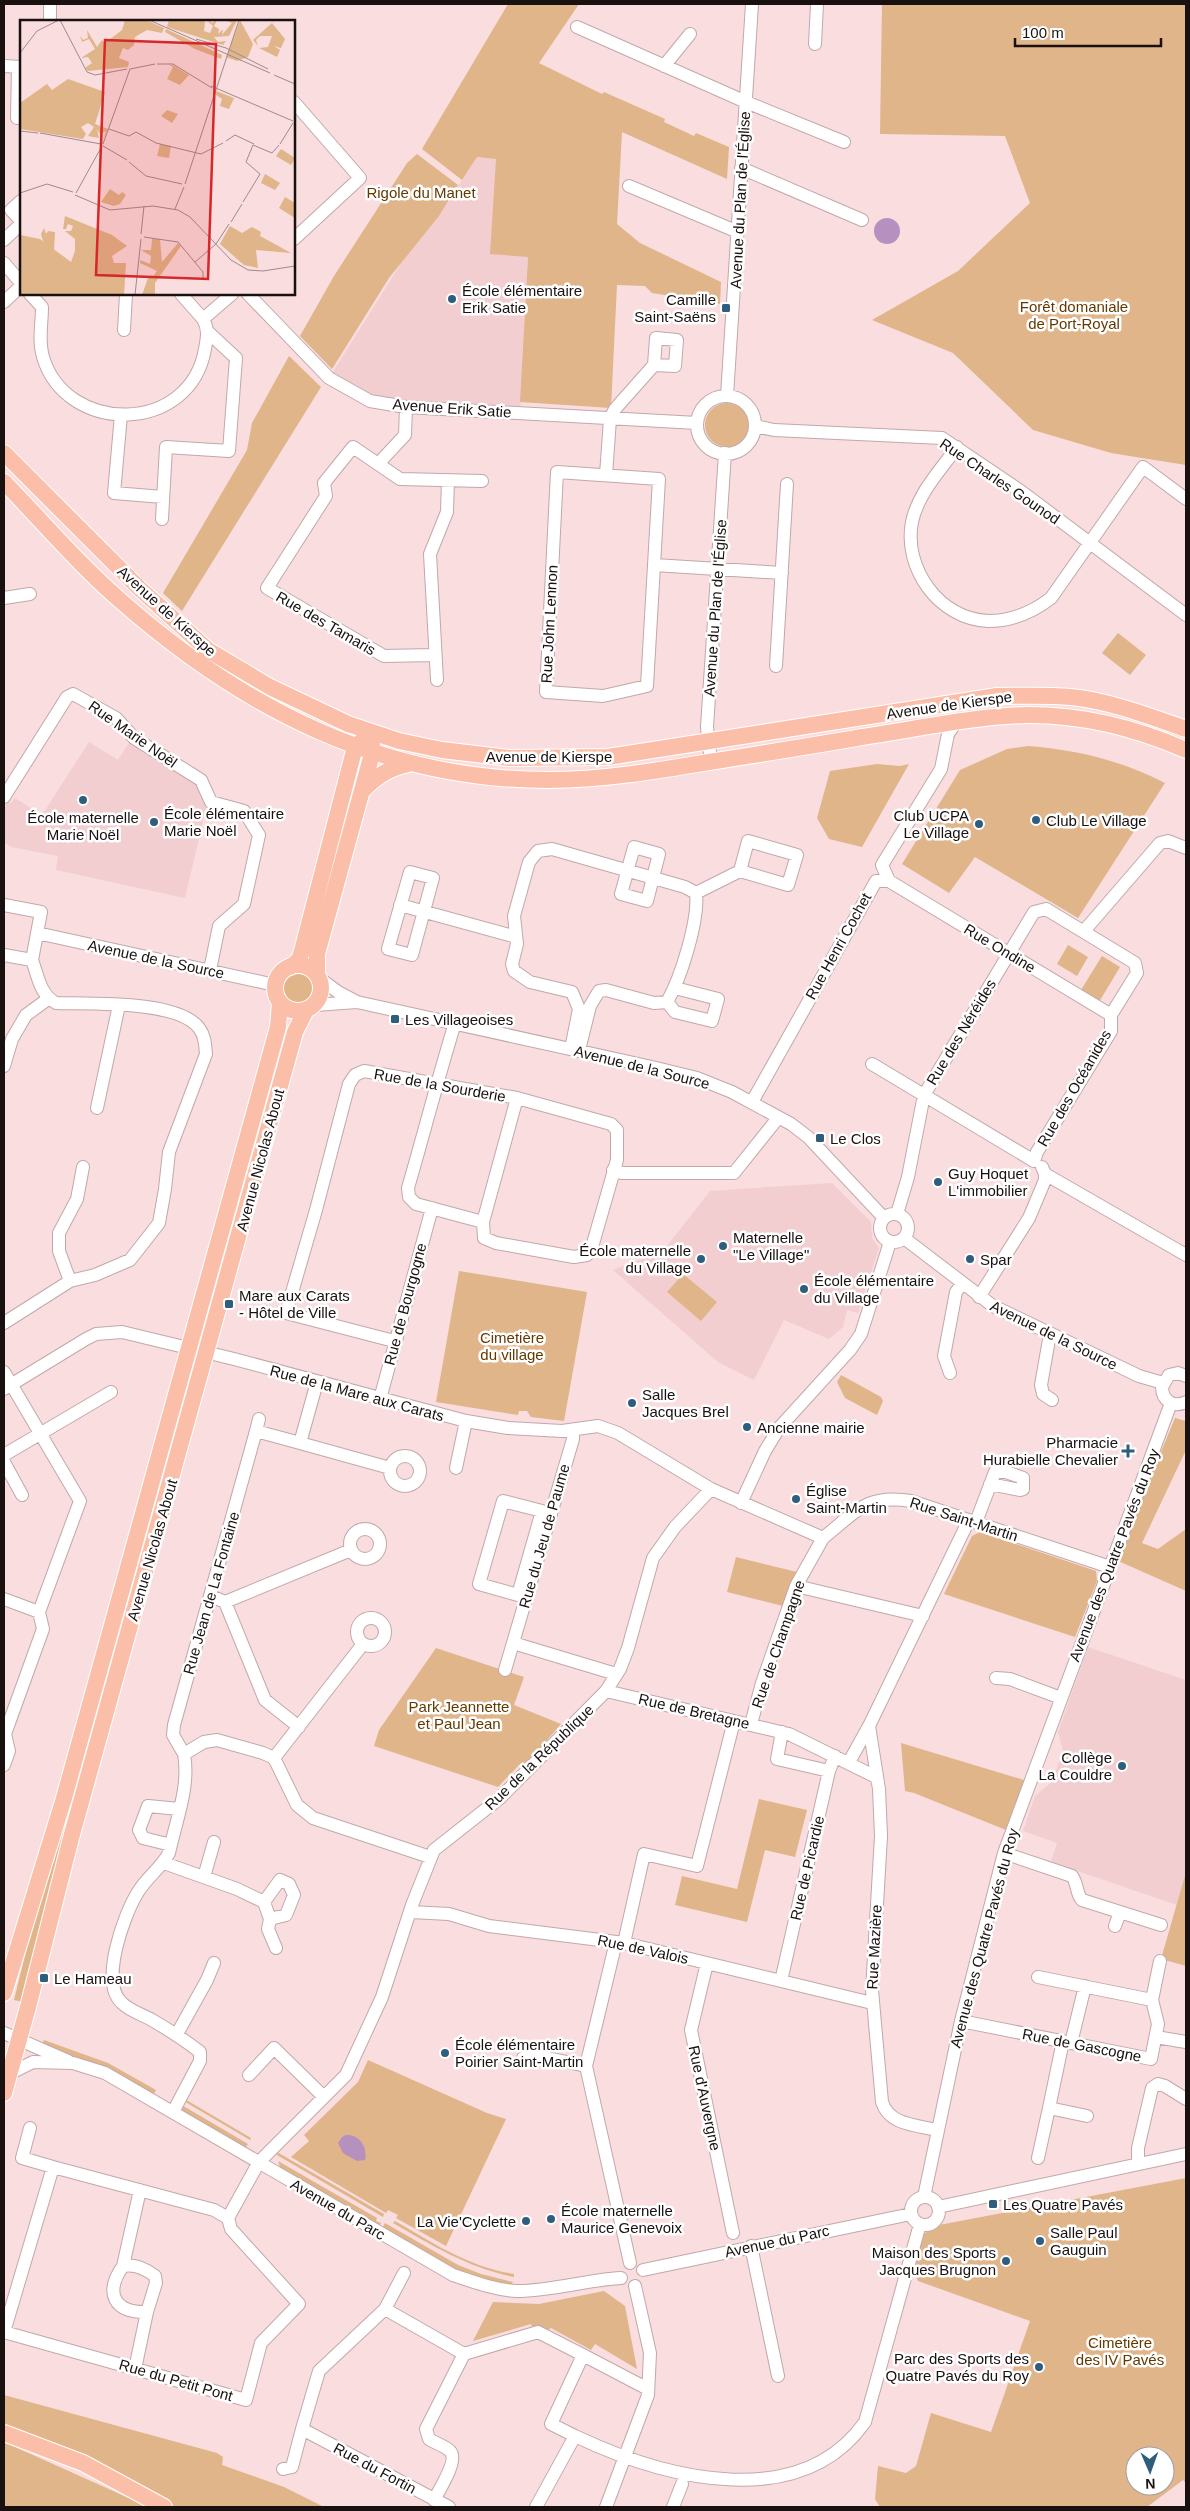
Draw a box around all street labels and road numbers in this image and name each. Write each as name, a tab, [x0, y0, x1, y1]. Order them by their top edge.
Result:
street label: Avenue du Plan de l'Église	[727, 111, 753, 289]
street label: Avenue Erik Satie	[392, 395, 512, 421]
street label: Rue Charles Gounod	[937, 435, 1063, 527]
street label: Avenue du Plan de l'Église	[700, 519, 730, 697]
street label: Avenue de Kierspe	[114, 562, 220, 660]
street label: Rue John Lennon	[537, 564, 561, 684]
street label: Rue des Tamaris	[273, 588, 379, 658]
street label: Avenue de Kierspe	[885, 688, 1013, 722]
street label: Rue Marie Noël	[85, 697, 181, 771]
street label: Avenue de Kierspe	[486, 748, 612, 765]
street label: Rue Henri Cochet	[802, 889, 875, 1002]
street label: Rue Ondine	[961, 920, 1039, 976]
street label: Avenue de la Source	[86, 936, 226, 982]
street label: Rue des Néréides	[923, 976, 999, 1088]
street label: Rue des Océanides	[1034, 1027, 1114, 1149]
street label: Avenue de la Source	[573, 1042, 711, 1092]
street label: Rue de la Sourderie	[373, 1065, 507, 1105]
street label: Avenue Nicolas About	[233, 1086, 287, 1233]
street label: Rue de Bourgogne	[380, 1241, 430, 1367]
street label: Avenue de la Source	[988, 1297, 1120, 1373]
street label: Rue de la Mare aux Carats	[268, 1362, 446, 1424]
street label: Avenue des Quatre Pavés du Roy	[1065, 1446, 1163, 1664]
street label: Rue du Jeu de Paume	[515, 1462, 573, 1610]
street label: Avenue Nicolas About	[124, 1476, 181, 1623]
street label: Rue Saint-Martin	[908, 1494, 1020, 1544]
street label: Rue Jean de La Fontaine	[180, 1510, 242, 1676]
street label: Rue de Champagne	[748, 1578, 808, 1710]
street label: Rue de Bretagne	[637, 1690, 751, 1732]
street label: Rue de la République	[481, 1701, 597, 1813]
street label: Rue de Picardie	[787, 1814, 827, 1922]
street label: Avenue des Quatre Pavés du Roy	[946, 1826, 1022, 2050]
street label: Rue Mazière	[863, 1904, 885, 1990]
street label: Rue de Valois	[596, 1931, 690, 1967]
street label: Rue de Gascogne	[1021, 2025, 1143, 2065]
street label: Rue d'Auvergne	[686, 2044, 724, 2152]
street label: Avenue du Parc	[288, 2175, 389, 2243]
street label: Avenue du Parc	[723, 2222, 831, 2260]
street label: Rue du Petit Pont	[117, 2356, 236, 2405]
street label: Rue du Fortin	[331, 2439, 419, 2497]

